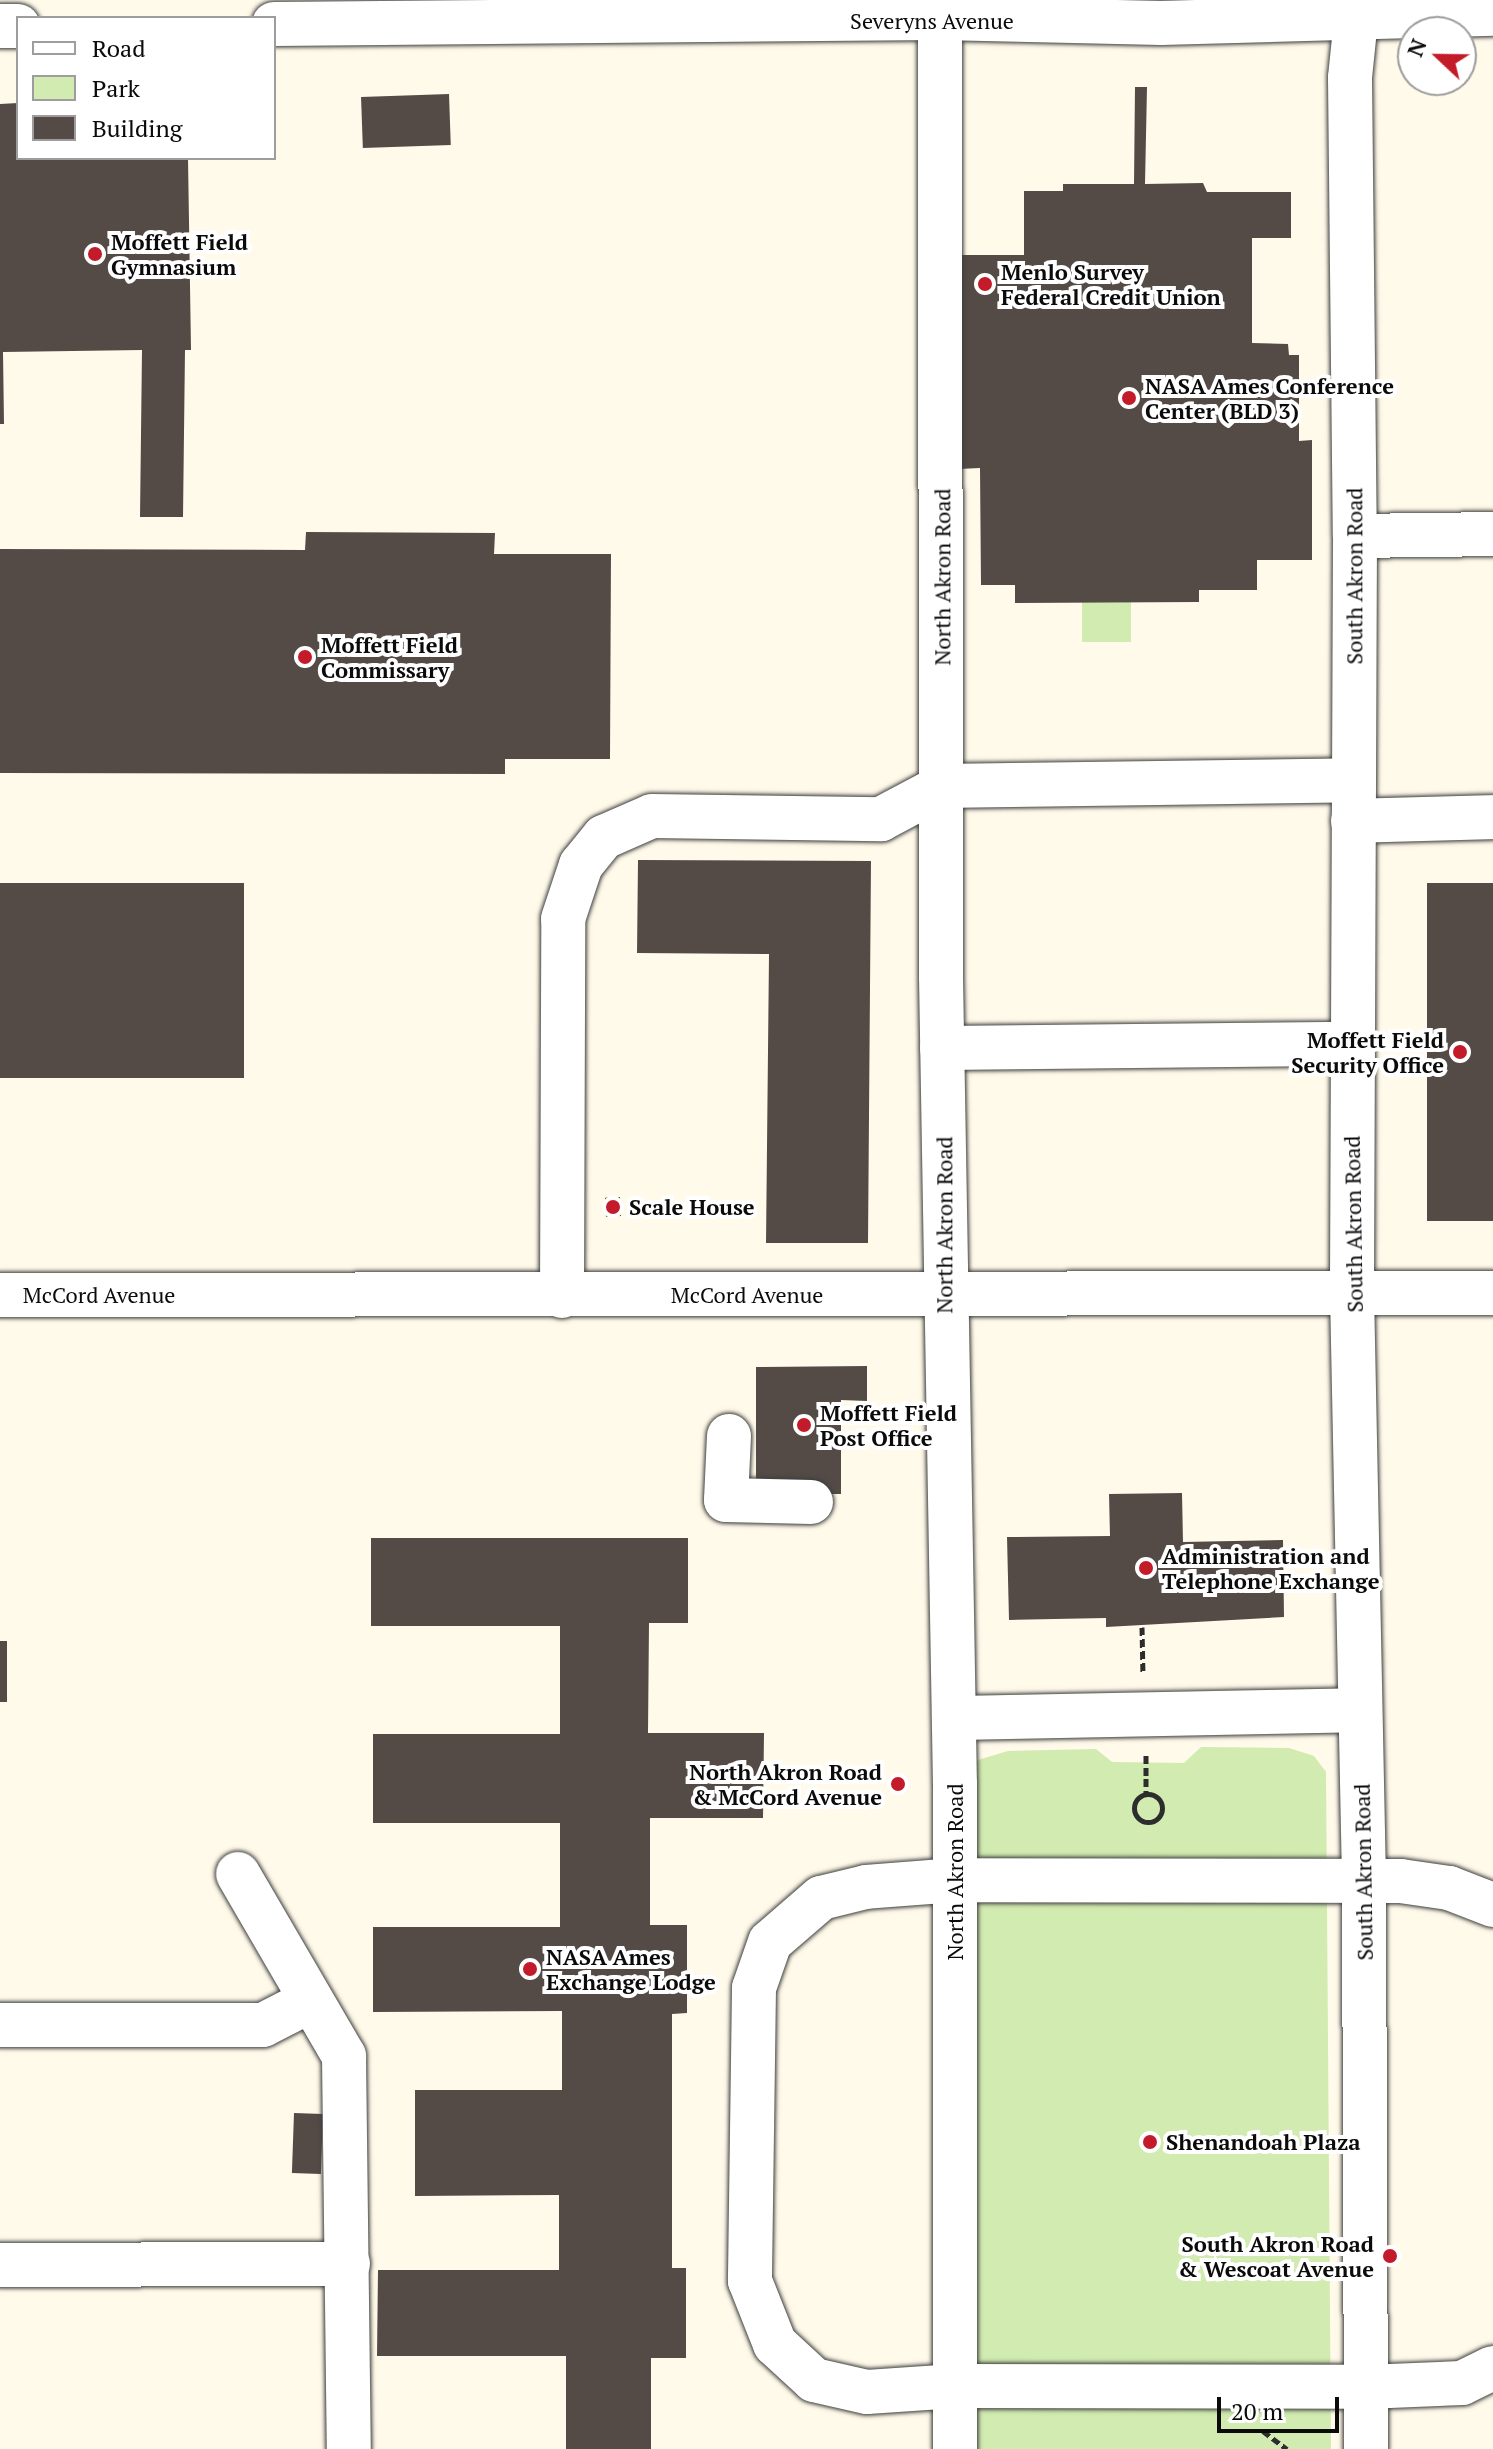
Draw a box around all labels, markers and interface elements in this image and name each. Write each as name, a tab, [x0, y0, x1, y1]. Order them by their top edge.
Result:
street label: Severyns Avenue	[850, 8, 1014, 34]
legend	[16, 16, 276, 160]
north arrow	[1397, 16, 1477, 96]
text: Road	[92, 32, 146, 64]
text: N	[1400, 34, 1433, 61]
text: Park	[92, 72, 140, 104]
text: Building	[92, 112, 182, 144]
place label: Moffett Field Gymnasium	[111, 228, 248, 280]
marker: Moffett Field Gymnasium	[86, 245, 104, 263]
place label: Menlo Survey Federal Credit Union	[1001, 258, 1221, 310]
marker: Menlo Survey Federal Credit Union	[976, 275, 994, 293]
place label: NASA Ames Conference Center (BLD 3)	[1145, 372, 1394, 424]
marker: NASA Ames Conference Center (BLD 3)	[1120, 389, 1138, 407]
street label: South Akron Road	[1341, 487, 1367, 665]
street label: North Akron Road	[929, 488, 955, 666]
place label: Moffett Field Commissary	[321, 631, 458, 682]
marker: Moffett Field Commissary	[296, 648, 314, 666]
place label: Moffett Field Security Office	[1291, 1026, 1444, 1078]
marker: Moffett Field Security Office	[1451, 1043, 1469, 1061]
street label: South Akron Road	[1338, 1135, 1368, 1313]
street label: North Akron Road	[931, 1136, 957, 1314]
place label: Scale House	[629, 1194, 755, 1220]
marker: Scale House	[604, 1198, 622, 1216]
street label: McCord Avenue	[22, 1282, 176, 1308]
street label: McCord Avenue	[670, 1282, 824, 1308]
place label: Moffett Field Post Office	[820, 1399, 957, 1450]
marker: Moffett Field Post Office	[795, 1416, 813, 1434]
place label: Administration and Telephone Exchange	[1162, 1542, 1380, 1594]
marker: Administration and Telephone Exchange	[1137, 1559, 1155, 1577]
place label: North Akron Road & McCord Avenue	[689, 1758, 882, 1810]
marker: North Akron Road & McCord Avenue	[889, 1775, 907, 1793]
street label: North Akron Road	[942, 1783, 968, 1961]
street label: South Akron Road	[1348, 1783, 1378, 1961]
place label: NASA Ames Exchange Lodge	[546, 1943, 716, 1994]
marker: NASA Ames Exchange Lodge	[521, 1960, 539, 1978]
place label: Shenandoah Plaza	[1166, 2129, 1361, 2155]
marker: Shenandoah Plaza	[1141, 2133, 1159, 2151]
place label: South Akron Road & Wescoat Avenue	[1178, 2230, 1374, 2282]
marker: South Akron Road & Wescoat Avenue	[1381, 2247, 1399, 2265]
scale bar	[1221, 2381, 1343, 2431]
text: 20 m	[1231, 2395, 1283, 2427]

